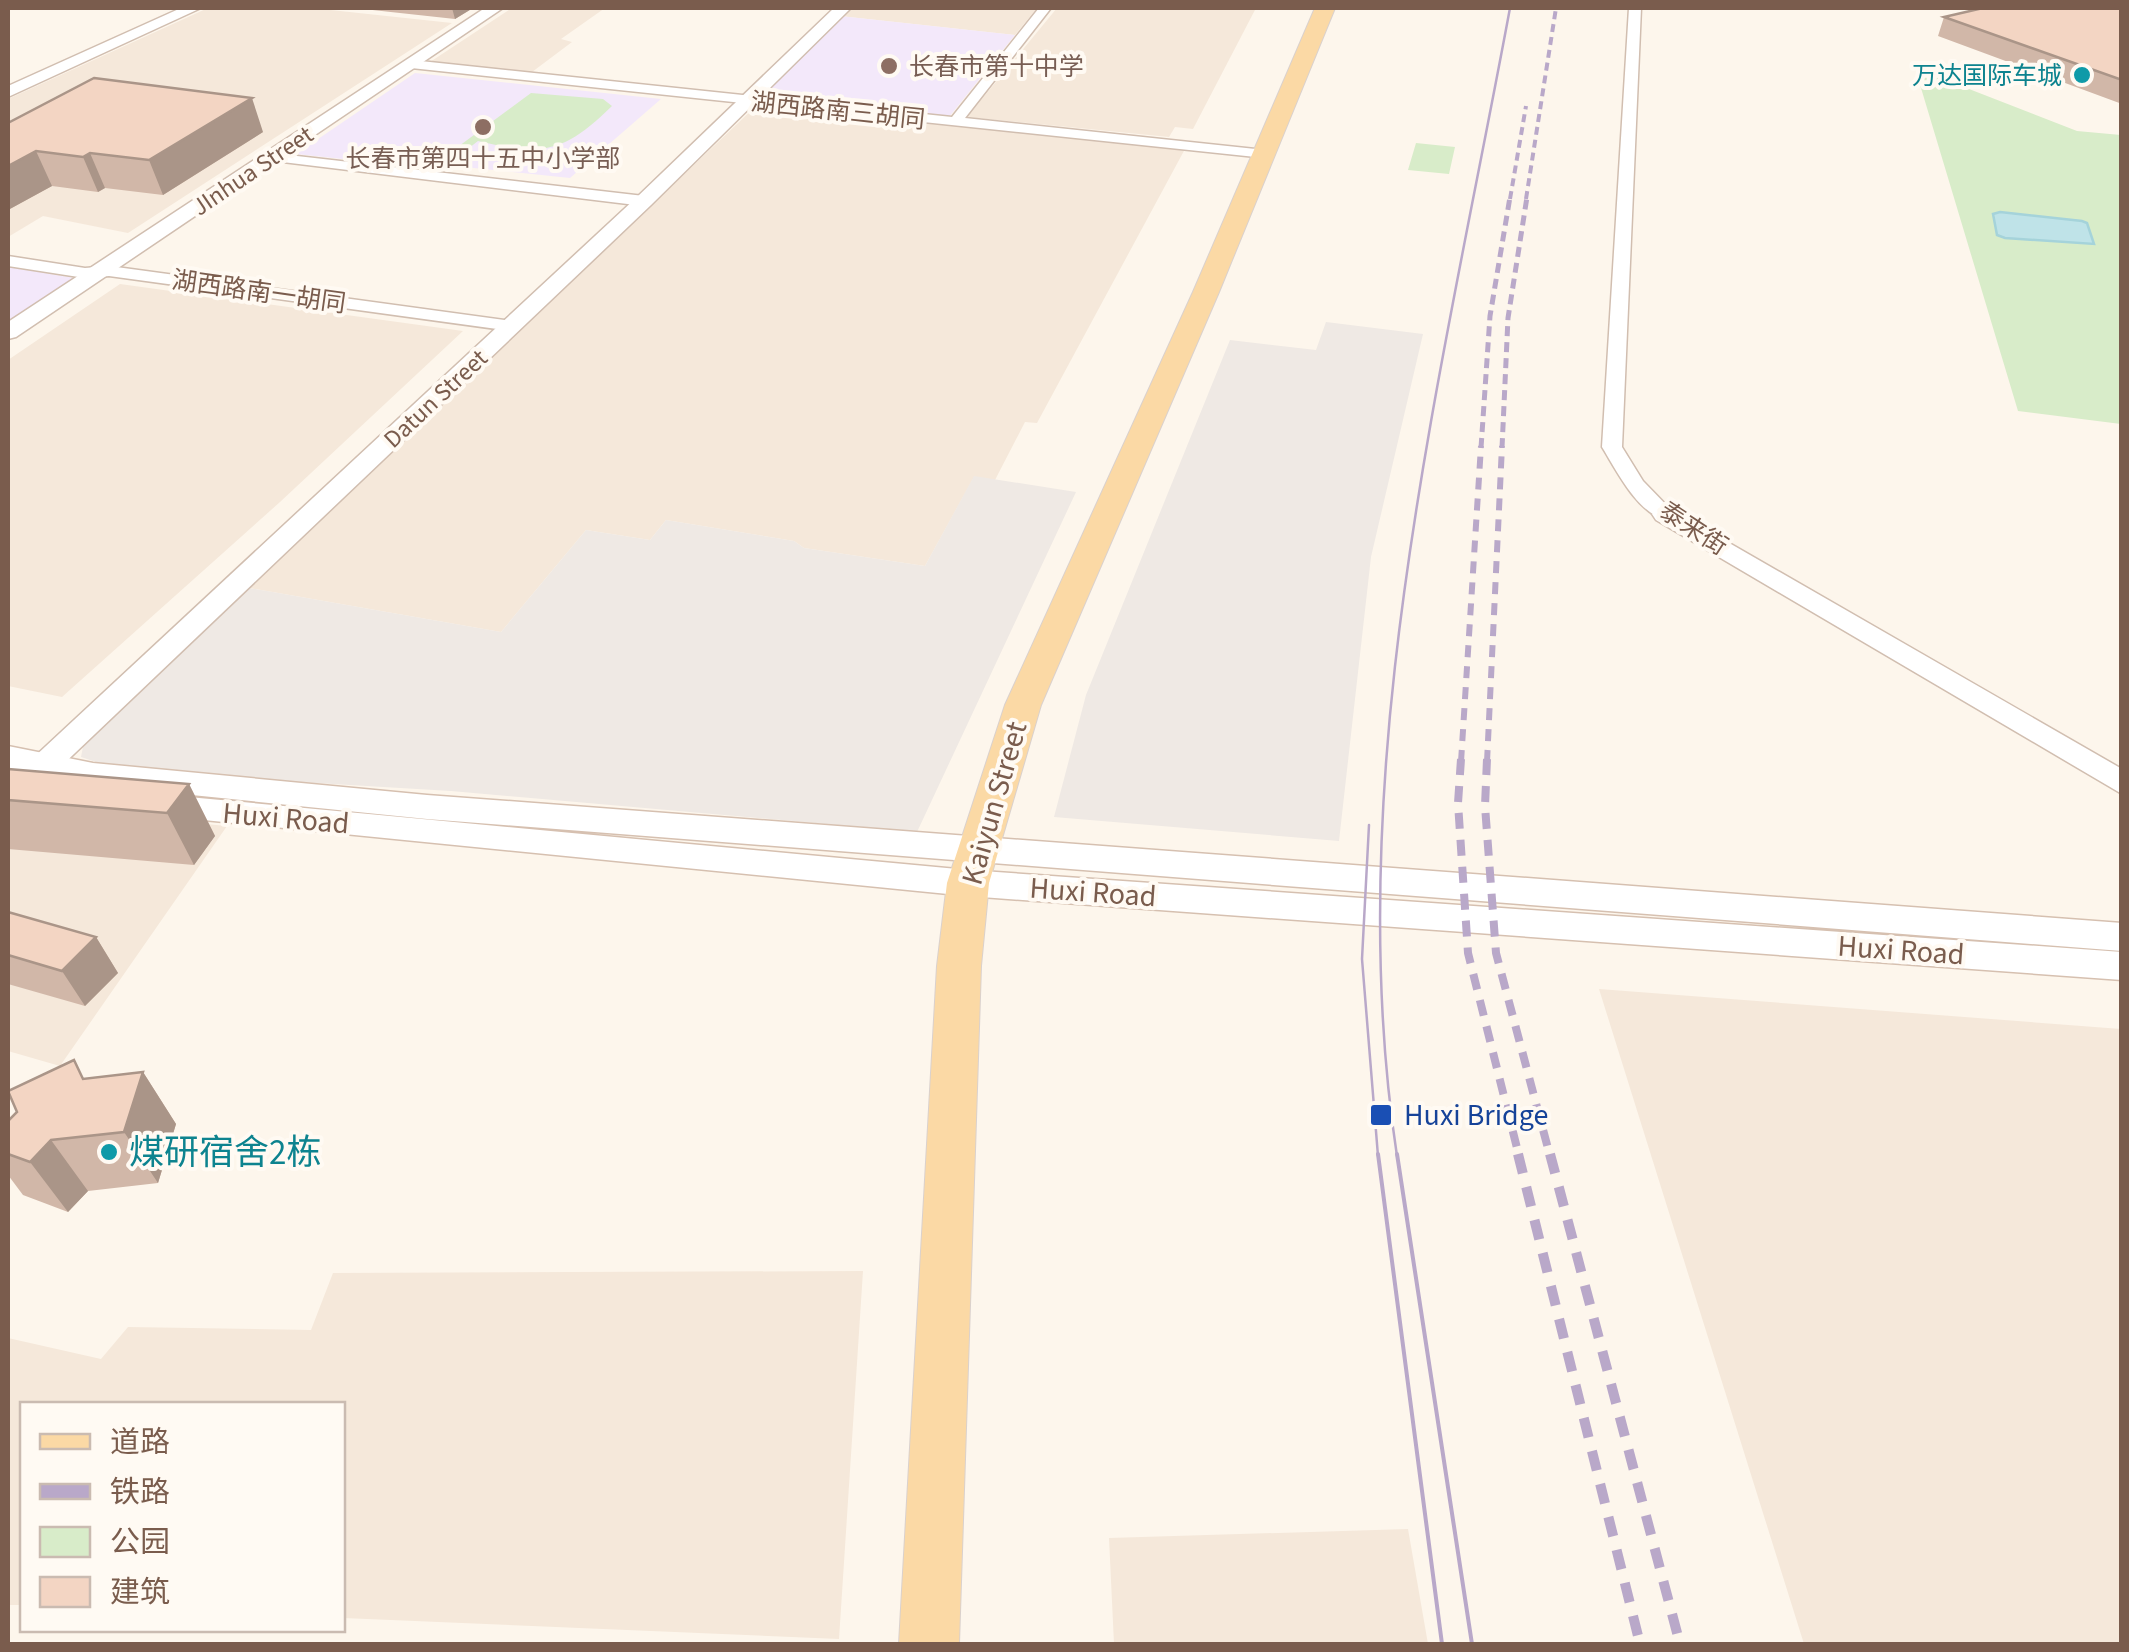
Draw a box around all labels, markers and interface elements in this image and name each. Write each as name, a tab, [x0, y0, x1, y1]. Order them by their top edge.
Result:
place label: 长春市第十中学	[909, 49, 1084, 85]
marker: 长春市第十中学	[878, 55, 900, 77]
place label: 万达国际车城	[1912, 58, 2062, 94]
marker: 万达国际车城	[2071, 64, 2093, 86]
street label: 湖西路南三胡同	[749, 84, 927, 138]
marker: 长春市第四十五中小学部	[472, 116, 494, 138]
street label: JInhua Street	[185, 117, 321, 225]
place label: 长春市第四十五中小学部	[345, 141, 621, 177]
street label: 湖西路南一胡同	[170, 262, 348, 322]
street label: Datun Street	[376, 341, 496, 457]
street label: 泰来街	[1652, 493, 1735, 564]
street label: Kaiyun Street	[951, 717, 1038, 890]
street label: Huxi Road	[221, 792, 351, 845]
street label: Huxi Road	[1028, 867, 1158, 918]
street label: Huxi Road	[1836, 925, 1966, 976]
place label: Huxi Bridge	[1404, 1094, 1548, 1137]
marker: Huxi Bridge	[1368, 1102, 1394, 1128]
place label: 煤研宿舍2栋	[129, 1128, 321, 1178]
marker: 煤研宿舍2栋	[98, 1141, 120, 1163]
legend	[20, 1402, 345, 1632]
text: 道路	[110, 1421, 170, 1464]
text: 铁路	[110, 1471, 170, 1514]
text: 公园	[110, 1521, 170, 1564]
text: 建筑	[110, 1571, 170, 1614]

